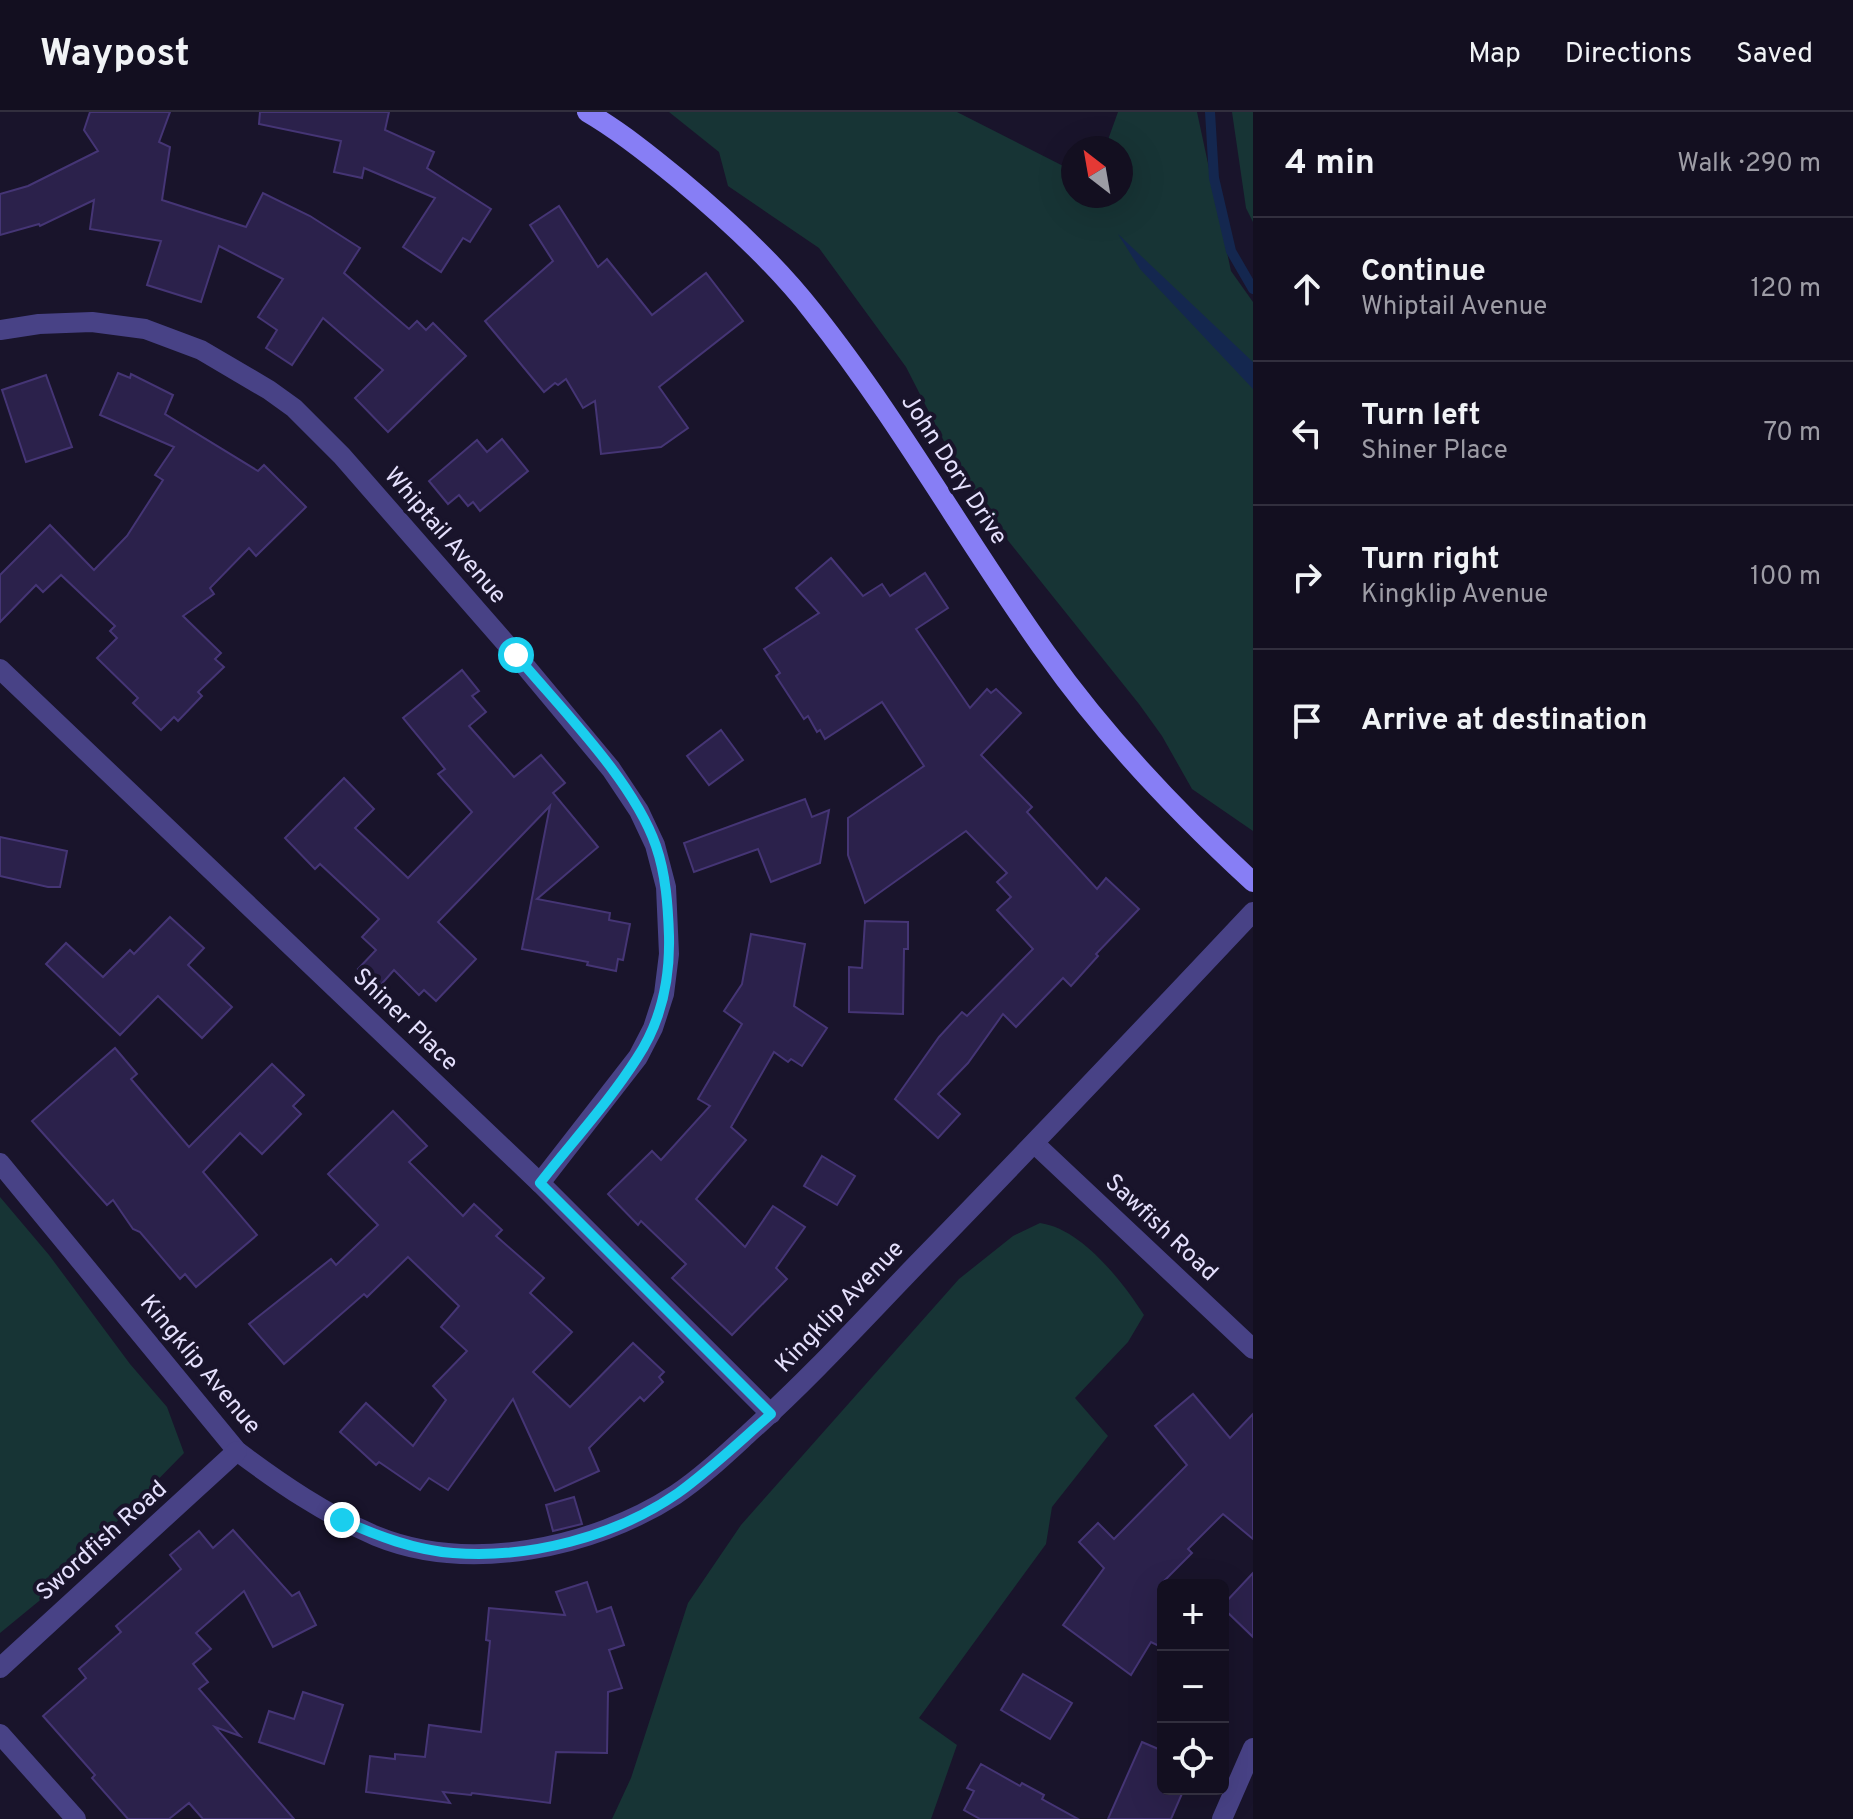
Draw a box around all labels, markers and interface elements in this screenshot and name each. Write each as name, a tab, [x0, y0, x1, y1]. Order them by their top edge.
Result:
text: Waypost	[40, 31, 190, 80]
text: Map	[1468, 37, 1521, 73]
text: Directions	[1565, 37, 1692, 73]
text: Saved	[1736, 37, 1813, 73]
north arrow	[1061, 136, 1133, 208]
text: 4 min	[1285, 143, 1375, 186]
text: Walk · 290 m	[1677, 148, 1821, 181]
text: Continue	[1361, 254, 1486, 291]
icon: ahead	[1285, 267, 1329, 311]
text: 120 m	[1751, 273, 1821, 306]
text: Whiptail Avenue	[1361, 291, 1547, 324]
street label: John Dory Drive	[893, 389, 1013, 551]
text: Turn left	[1361, 398, 1481, 435]
icon: left	[1285, 411, 1329, 455]
text: 70 m	[1763, 417, 1821, 450]
text: Shiner Place	[1361, 435, 1508, 468]
street label: Whiptail Avenue	[377, 462, 512, 611]
text: Turn right	[1361, 542, 1499, 579]
icon: right	[1285, 555, 1329, 599]
text: 100 m	[1750, 561, 1821, 594]
text: Kingklip Avenue	[1361, 579, 1548, 612]
route start	[498, 637, 534, 673]
icon: arrive	[1285, 699, 1329, 743]
text: Arrive at destination	[1361, 703, 1647, 740]
street label: Shiner Place	[345, 963, 464, 1078]
street label: Sawfish Road	[1098, 1168, 1224, 1289]
street label: Kingklip Avenue	[770, 1235, 911, 1380]
street label: Kingklip Avenue	[132, 1289, 267, 1441]
street label: Swordfish Road	[31, 1475, 174, 1608]
route end	[324, 1502, 360, 1538]
map controls	[1157, 1579, 1229, 1795]
button: +	[1157, 1579, 1229, 1651]
button: −	[1157, 1651, 1229, 1723]
button: locate	[1157, 1723, 1229, 1795]

